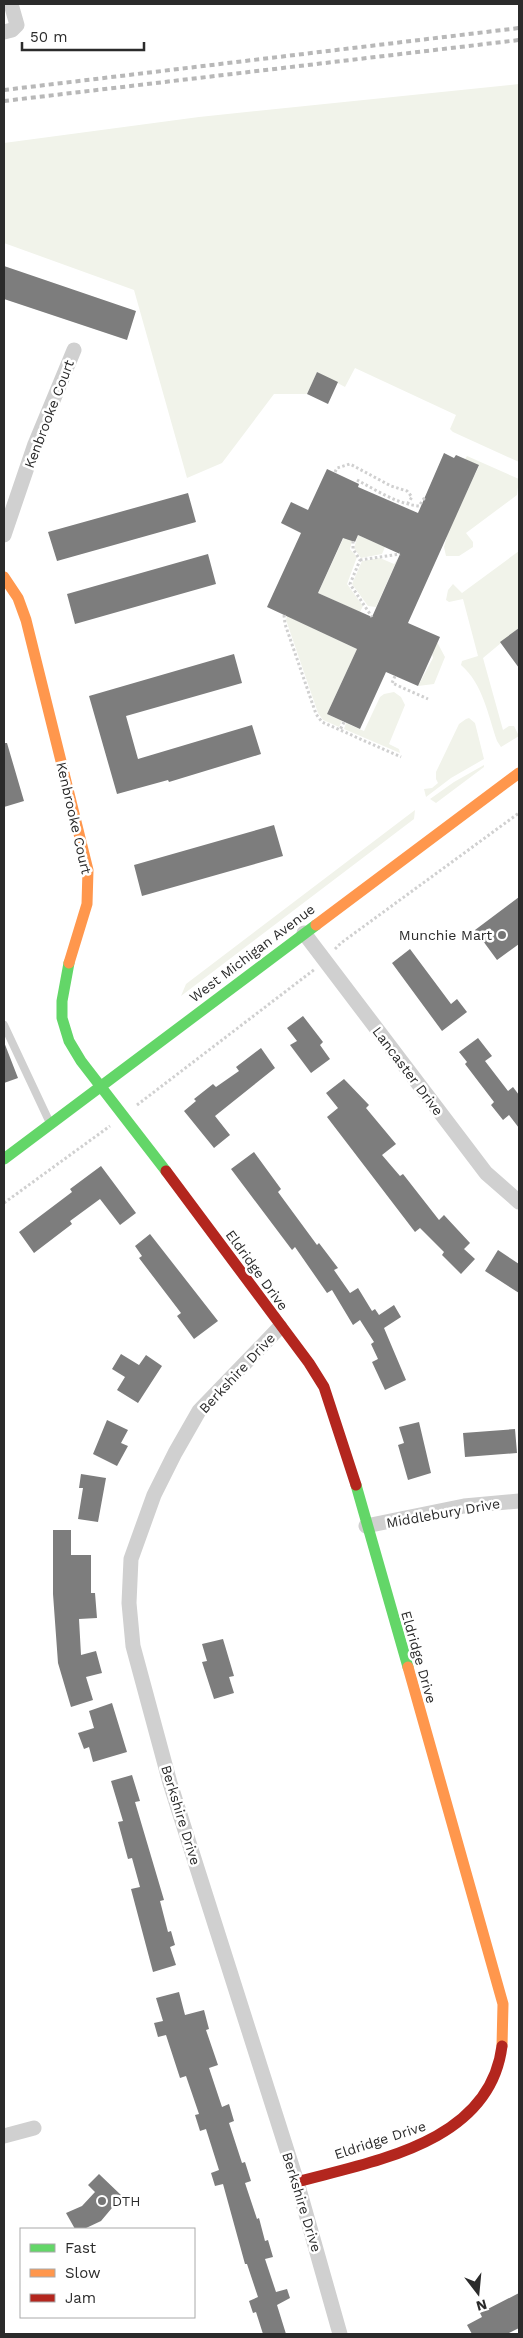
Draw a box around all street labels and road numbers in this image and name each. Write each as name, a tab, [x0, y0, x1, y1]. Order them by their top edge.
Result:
street label: Kenbrooke Court	[21, 357, 77, 470]
street label: Kenbrooke Court	[53, 760, 95, 876]
street label: West Michigan Avenue	[186, 901, 318, 1005]
street label: Lancaster Drive	[369, 1023, 447, 1119]
street label: Eldridge Drive	[223, 1227, 291, 1313]
street label: Berkshire Drive	[196, 1330, 278, 1416]
street label: Middlebury Drive	[385, 1495, 501, 1531]
street label: Eldridge Drive	[398, 1609, 440, 1705]
street label: Berkshire Drive	[158, 1763, 204, 1867]
street label: Eldridge Drive	[332, 2118, 428, 2162]
street label: Berkshire Drive	[279, 2150, 325, 2254]

